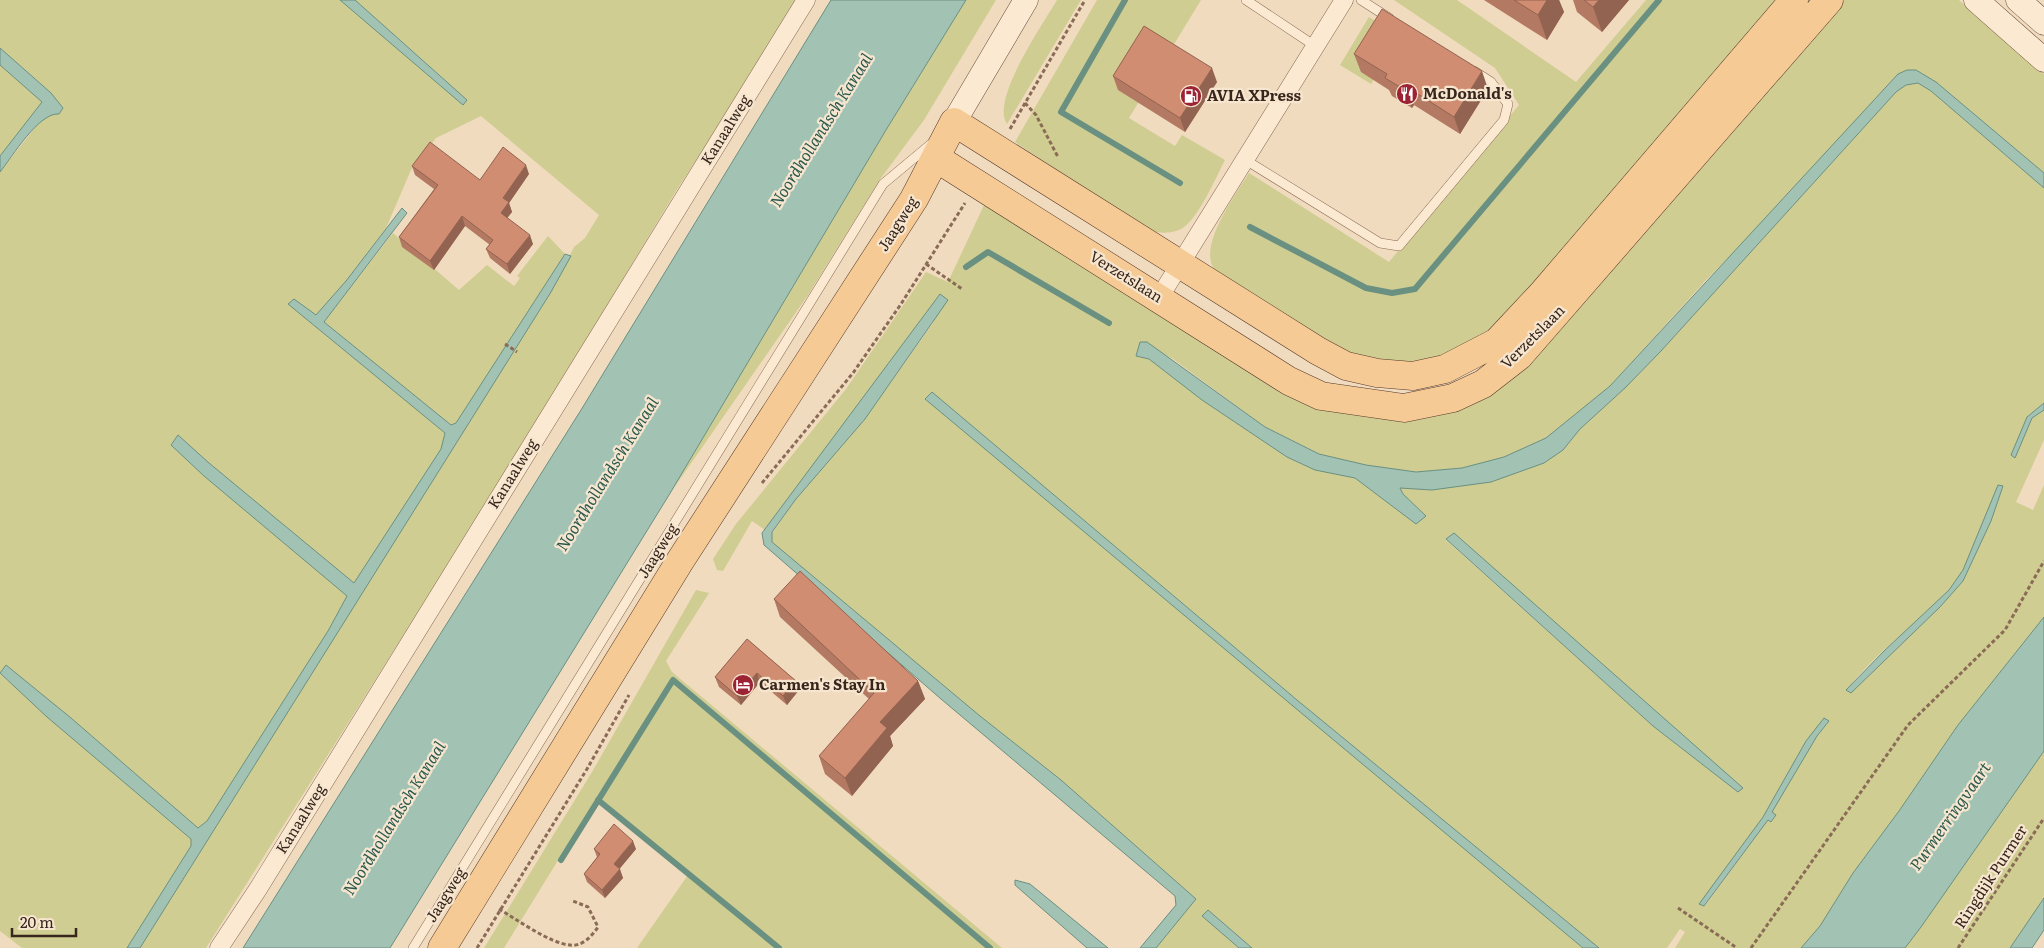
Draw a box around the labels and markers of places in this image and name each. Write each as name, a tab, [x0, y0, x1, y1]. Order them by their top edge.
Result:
place label: McDonald's	[1423, 81, 1512, 104]
restaurant icon: McDonald's	[1395, 82, 1419, 106]
place label: AVIA XPress	[1207, 83, 1301, 106]
fuel station icon: AVIA XPress	[1179, 84, 1203, 108]
place label: Carmen's Stay In	[759, 672, 886, 695]
hotel icon: Carmen's Stay In	[731, 673, 755, 697]

